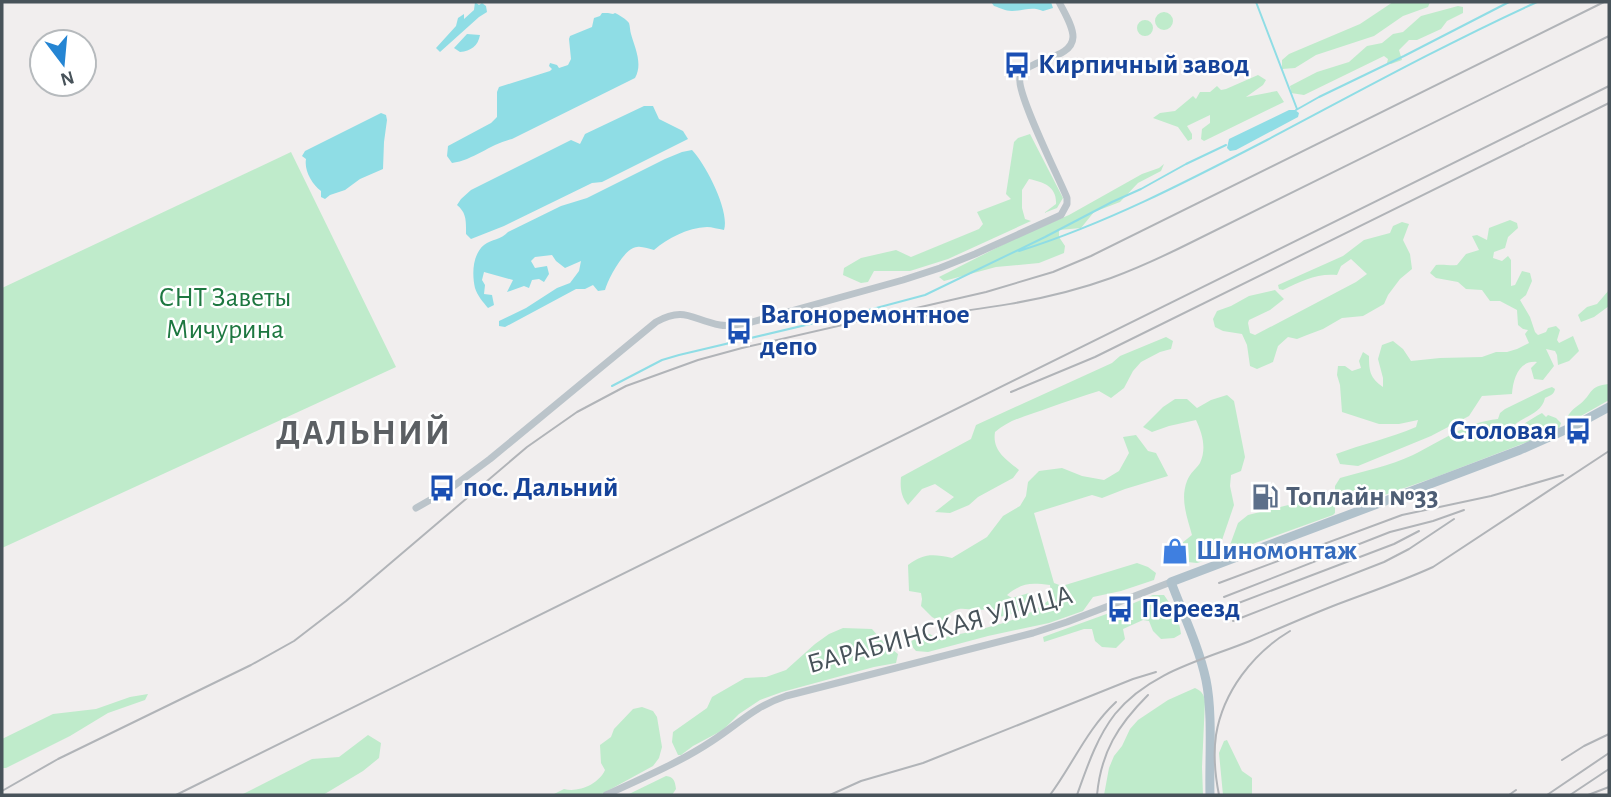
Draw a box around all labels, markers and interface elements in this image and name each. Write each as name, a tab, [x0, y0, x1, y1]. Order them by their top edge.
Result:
north arrow	[28, 28, 98, 98]
bus stop icon: Кирпичный завод	[1002, 50, 1032, 80]
place label: Кирпичный завод	[1038, 51, 1249, 79]
text: N	[58, 67, 76, 89]
park label: СНТ Заветы Мичурина	[158, 284, 292, 344]
place label: Вагоноремонтное депо	[760, 301, 970, 361]
bus stop icon: Вагоноремонтное депо	[724, 316, 754, 346]
district label: ДАЛЬНИЙ	[276, 414, 452, 451]
bus stop icon: Столовая	[1563, 416, 1593, 446]
place label: Столовая	[1450, 417, 1557, 445]
bus stop icon: пос. Дальний	[427, 473, 457, 503]
place label: пос. Дальний	[463, 474, 618, 502]
fuel station icon: Топлайн №33	[1250, 482, 1280, 512]
place label: Топлайн №33	[1286, 483, 1439, 511]
shop icon: Шиномонтаж	[1160, 536, 1190, 566]
place label: Шиномонтаж	[1196, 537, 1357, 565]
street label: БАРАБИНСКАЯ УЛИЦА	[804, 581, 1076, 679]
bus stop icon: Переезд	[1105, 594, 1135, 624]
place label: Переезд	[1141, 595, 1240, 623]

